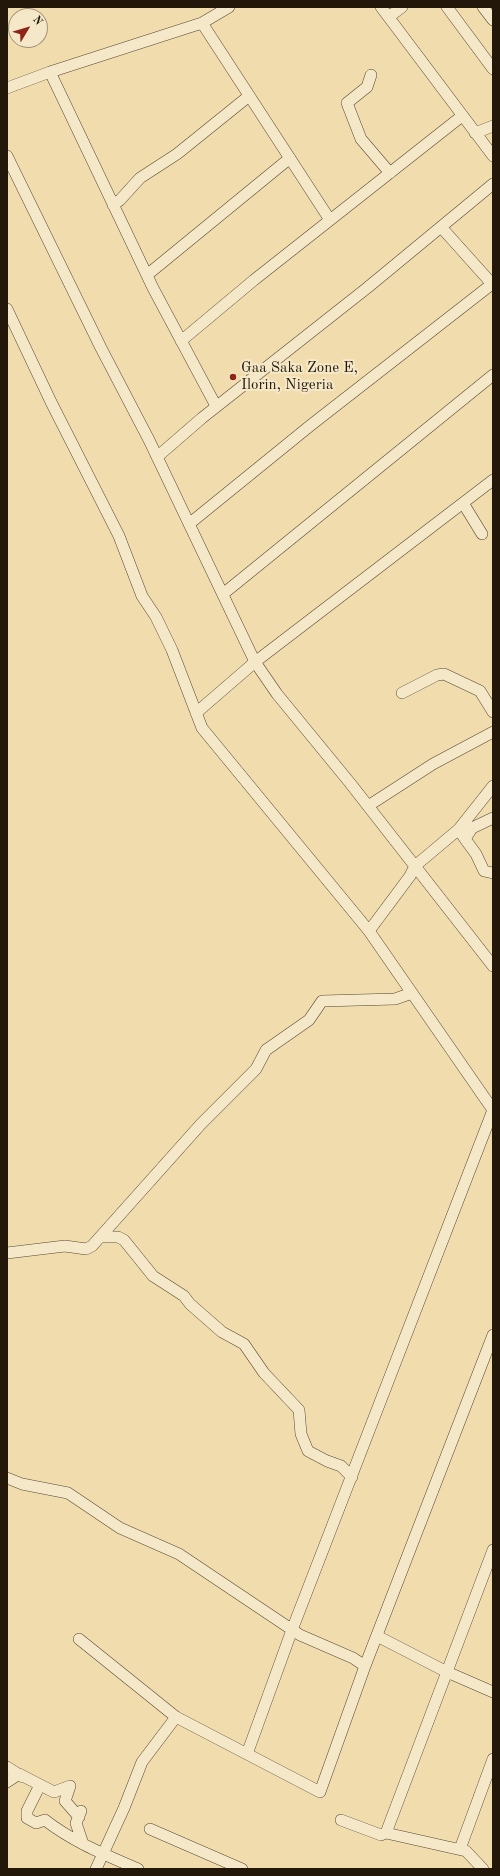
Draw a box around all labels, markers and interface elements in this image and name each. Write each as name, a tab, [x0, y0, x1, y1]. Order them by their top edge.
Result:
north arrow	[8, 8, 48, 48]
text: N	[30, 14, 44, 28]
place label: Gaa Saka Zone E, Ilorin, Nigeria	[241, 359, 358, 394]
marker: Gaa Saka Zone E, Ilorin, Nigeria	[228, 372, 238, 382]

